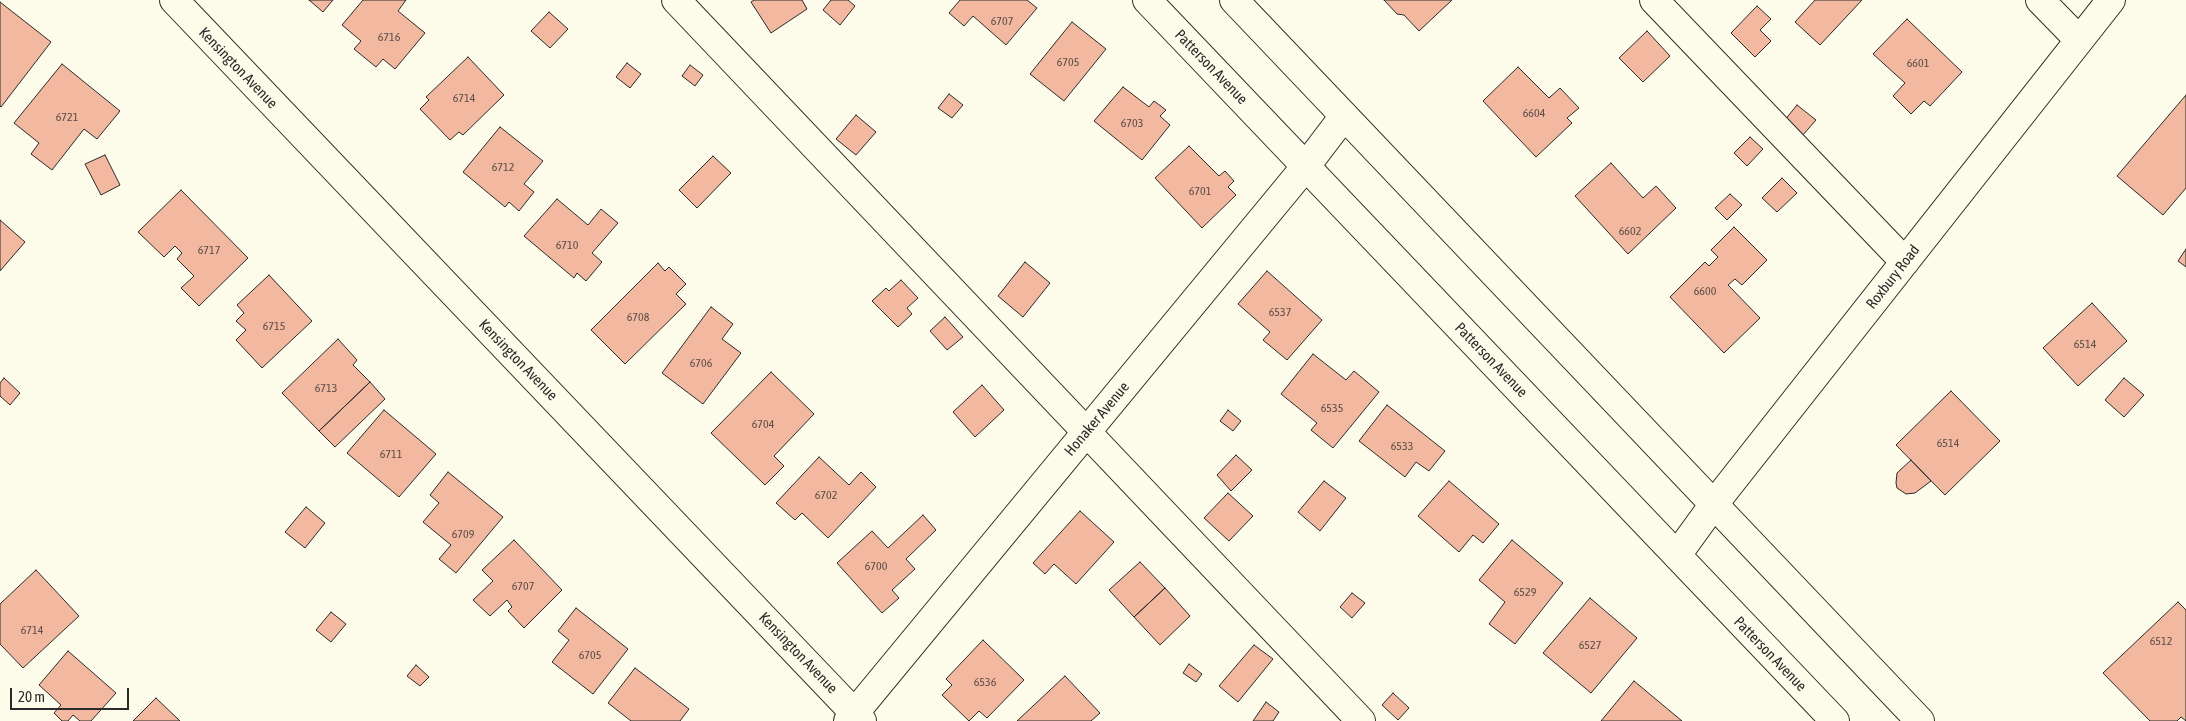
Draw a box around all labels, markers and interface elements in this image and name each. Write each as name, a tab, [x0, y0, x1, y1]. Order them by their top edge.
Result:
house number: 6707	[991, 14, 1013, 28]
street label: Kensington Avenue	[195, 24, 281, 112]
street label: Patterson Avenue	[1171, 26, 1251, 108]
house number: 6716	[378, 30, 400, 44]
house number: 6705	[1057, 55, 1079, 69]
house number: 6601	[1907, 56, 1929, 70]
house number: 6714	[453, 91, 475, 105]
house number: 6604	[1523, 106, 1545, 120]
house number: 6721	[56, 110, 78, 124]
house number: 6703	[1121, 116, 1143, 130]
house number: 6712	[492, 160, 514, 174]
house number: 6701	[1189, 184, 1211, 198]
house number: 6602	[1619, 224, 1641, 238]
house number: 6710	[556, 238, 578, 252]
street label: Roxbury Road	[1862, 241, 1924, 313]
house number: 6717	[198, 243, 220, 257]
house number: 6600	[1694, 284, 1716, 298]
house number: 6537	[1269, 305, 1291, 319]
house number: 6708	[627, 310, 649, 324]
street label: Kensington Avenue	[475, 316, 561, 404]
house number: 6715	[263, 319, 285, 333]
street label: Patterson Avenue	[1451, 319, 1531, 401]
house number: 6514	[2074, 337, 2096, 351]
house number: 6706	[690, 356, 712, 370]
street label: Honaker Avenue	[1061, 378, 1133, 460]
house number: 6713	[315, 381, 337, 395]
house number: 6535	[1321, 401, 1343, 415]
house number: 6704	[752, 417, 774, 431]
house number: 6514	[1937, 436, 1959, 450]
house number: 6533	[1391, 439, 1413, 453]
house number: 6711	[380, 447, 402, 461]
house number: 6702	[815, 488, 837, 502]
house number: 6709	[452, 527, 474, 541]
house number: 6700	[865, 559, 887, 573]
house number: 6707	[512, 579, 534, 593]
house number: 6529	[1514, 585, 1536, 599]
street label: Kensington Avenue	[755, 609, 841, 697]
street label: Patterson Avenue	[1730, 613, 1810, 695]
house number: 6714	[21, 623, 43, 637]
house number: 6512	[2150, 634, 2172, 648]
house number: 6527	[1579, 638, 1601, 652]
house number: 6705	[579, 648, 601, 662]
house number: 6536	[974, 675, 996, 689]
scale bar	[12, 678, 131, 710]
text: 20 m	[18, 688, 45, 705]

